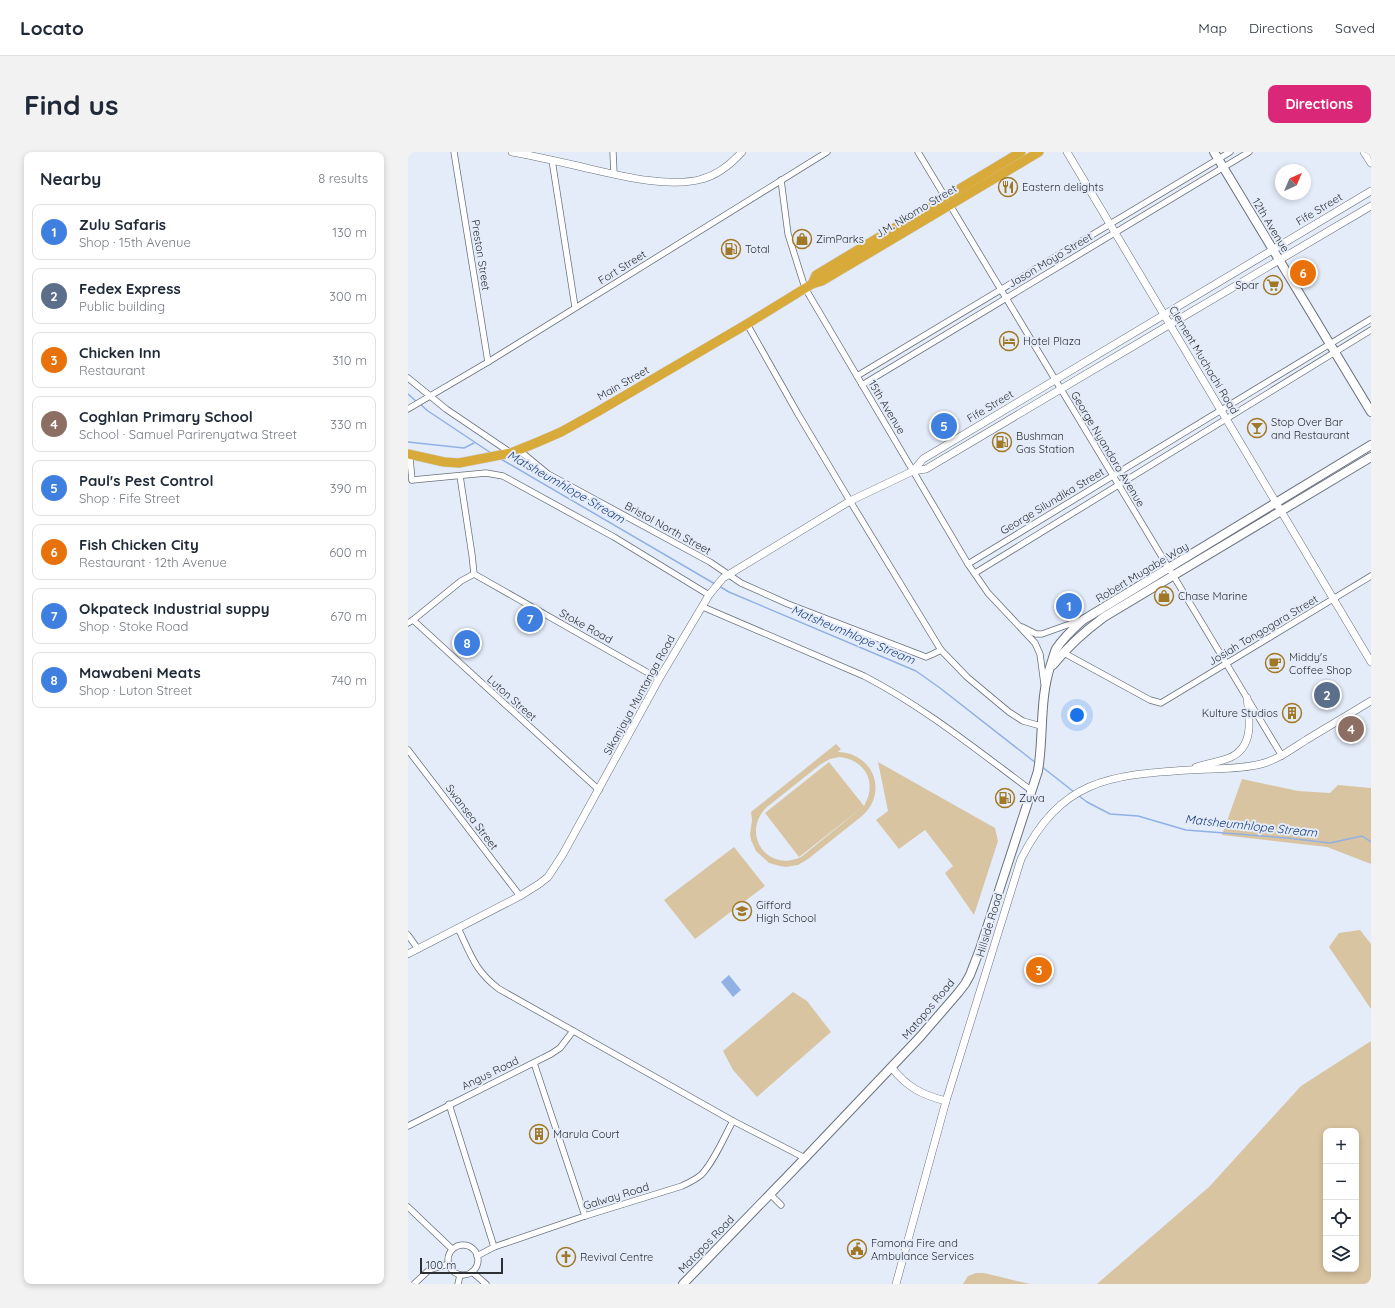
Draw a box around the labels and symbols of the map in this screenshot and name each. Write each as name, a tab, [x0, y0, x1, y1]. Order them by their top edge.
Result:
north arrow	[1275, 164, 1311, 200]
restaurant icon: Eastern delights	[997, 176, 1019, 198]
place label: Eastern delights	[1022, 180, 1104, 194]
street label: J.M. Nkomo Street	[873, 181, 959, 241]
street label: Fife Street	[1293, 190, 1345, 228]
street label: 12th Avenue	[1249, 195, 1293, 255]
street label: Preston Street	[468, 219, 494, 292]
shop icon: ZimParks	[791, 228, 813, 250]
street label: Jason Moyo Street	[1005, 229, 1095, 291]
place label: ZimParks	[816, 232, 864, 246]
fuel station icon: Total	[720, 238, 742, 260]
place label: Total	[745, 242, 770, 256]
street label: Fort Street	[595, 247, 649, 287]
pin: 6	[1290, 258, 1316, 288]
supermarket icon: Spar	[1262, 274, 1284, 296]
place label: Spar	[1235, 278, 1260, 292]
street label: Clement Muchachi Road	[1166, 303, 1242, 417]
hotel icon: Hotel Plaza	[998, 330, 1020, 352]
place label: Hotel Plaza	[1023, 334, 1081, 348]
street label: Main Street	[595, 362, 652, 403]
street label: 15th Avenue	[865, 377, 909, 437]
street label: Fife Street	[964, 387, 1016, 425]
street label: George Nyandoro Avenue	[1068, 389, 1148, 509]
pin: 5	[931, 411, 957, 441]
place label: Stop Over Bar and Restaurant	[1271, 415, 1350, 442]
bar icon: Stop Over Bar and Restaurant	[1246, 417, 1268, 439]
place label: Bushman Gas Station	[1016, 429, 1074, 456]
fuel station icon: Bushman Gas Station	[991, 431, 1013, 453]
water label: Matsheumhlope Stream	[505, 447, 628, 527]
street label: George Silundika Street	[998, 464, 1107, 538]
street label: Bristol North Street	[622, 498, 714, 558]
street label: Robert Mugabe Way	[1093, 539, 1191, 605]
shop icon: Chase Marine	[1153, 585, 1175, 607]
place label: Chase Marine	[1178, 589, 1247, 603]
pin: 1	[1056, 591, 1082, 621]
street label: Josiah Tongogara Street	[1206, 592, 1321, 668]
water label: Matsheumhlope Stream	[789, 602, 918, 668]
pin: 7	[517, 604, 543, 634]
street label: Stoke Road	[557, 606, 615, 646]
pin: 8	[454, 628, 480, 658]
street label: Sikanjaya Muntanga Road	[600, 632, 678, 758]
place label: Middy's Coffee Shop	[1289, 650, 1352, 677]
cafe icon: Middy's Coffee Shop	[1264, 652, 1286, 674]
street label: Luton Street	[484, 672, 540, 724]
pin: 2	[1314, 680, 1340, 710]
building icon: Kulture Studios	[1281, 702, 1303, 724]
your location	[1067, 705, 1087, 725]
place label: Kulture Studios	[1202, 706, 1278, 720]
pin: 4	[1338, 714, 1364, 744]
street label: Swansea Street	[443, 781, 501, 853]
fuel station icon: Zuva	[994, 787, 1016, 809]
place label: Zuva	[1019, 791, 1045, 805]
water label: Matsheumhlope Stream	[1184, 811, 1319, 840]
street label: Hillside Road	[973, 891, 1005, 959]
place label: Gifford High School	[756, 898, 816, 925]
school or university icon: Gifford High School	[731, 900, 753, 922]
pin: 3	[1026, 955, 1052, 985]
street label: Matopos Road	[899, 976, 957, 1042]
street label: Angus Road	[459, 1053, 521, 1093]
building icon: Marula Court	[528, 1123, 550, 1145]
place label: Marula Court	[553, 1127, 620, 1141]
street label: Galway Road	[581, 1179, 651, 1213]
street label: Matopos Road	[675, 1212, 737, 1276]
place label: Famona Fire and Ambulance Services	[871, 1236, 974, 1263]
public building icon: Famona Fire and Ambulance Services	[846, 1238, 868, 1260]
church icon: Revival Centre	[555, 1246, 577, 1268]
place label: Revival Centre	[580, 1250, 653, 1264]
scale bar	[420, 1256, 503, 1275]

